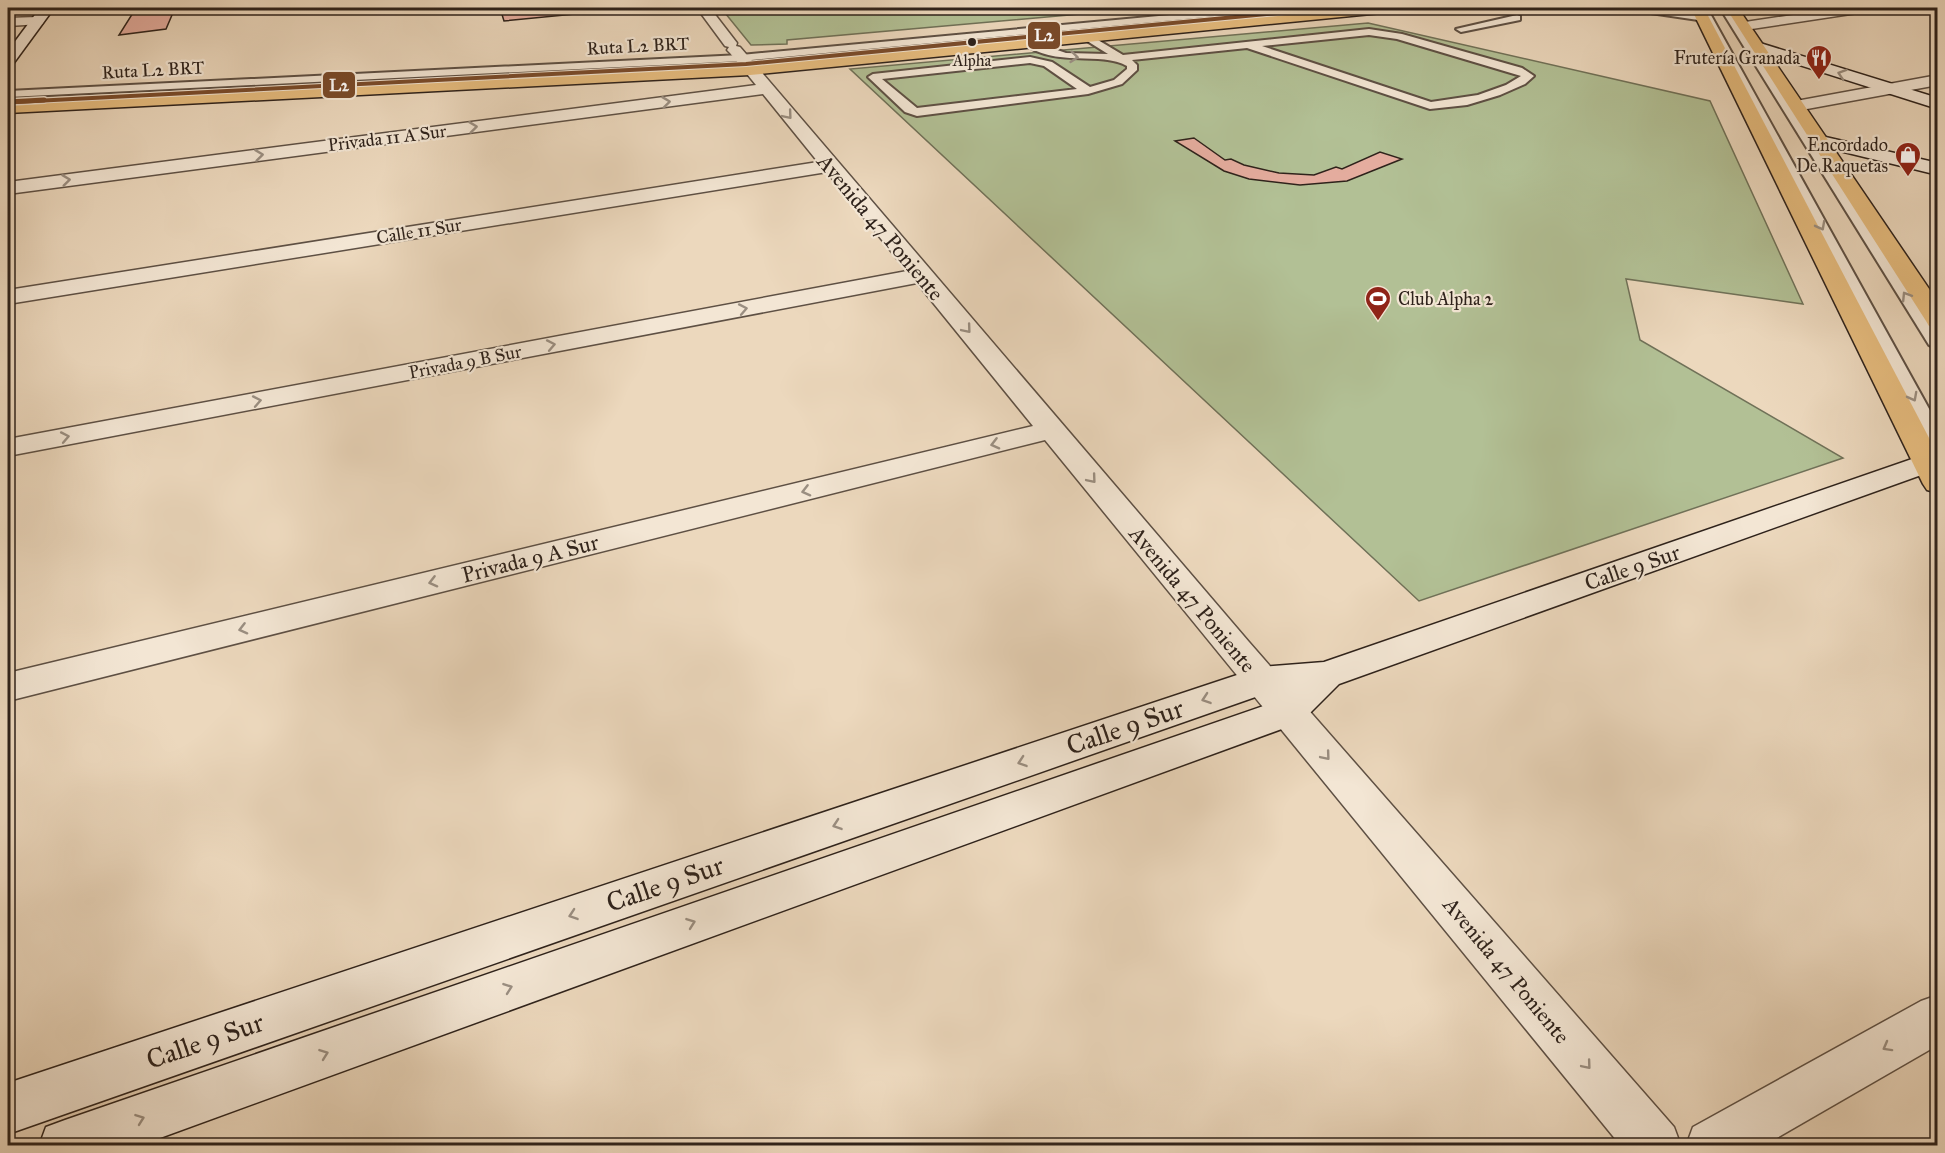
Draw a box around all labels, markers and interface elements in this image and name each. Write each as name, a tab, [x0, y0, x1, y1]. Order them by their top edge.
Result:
line badge: L2	[1027, 21, 1061, 50]
text: L2	[1034, 26, 1055, 45]
street label: Ruta L2 BRT	[586, 32, 690, 60]
marker: Alpha	[966, 36, 978, 48]
restaurant icon: Frutería Granada	[1804, 43, 1834, 81]
place label: Frutería Granada	[1674, 47, 1800, 69]
one-way arrow	[1070, 50, 1079, 63]
place label: Alpha	[952, 51, 992, 70]
street label: Ruta L2 BRT	[101, 56, 205, 84]
one-way arrow	[1837, 68, 1848, 81]
line badge: L2	[322, 71, 356, 99]
text: L2	[329, 76, 350, 95]
one-way arrow	[662, 96, 671, 108]
one-way arrow	[781, 108, 792, 119]
street label: Privada 11 A Sur	[327, 120, 448, 156]
one-way arrow	[468, 121, 478, 134]
place label: Encordado De Raquetas	[1796, 134, 1888, 178]
shop icon: Encordado De Raquetas	[1893, 140, 1923, 178]
street label: Avenida 47 Poniente	[811, 148, 950, 306]
one-way arrow	[254, 149, 263, 162]
one-way arrow	[61, 175, 70, 187]
street label: Calle 11 Sur	[375, 213, 463, 249]
one-way arrow	[1814, 219, 1825, 230]
sports icon: Club Alpha 2	[1363, 284, 1393, 322]
place label: Club Alpha 2	[1398, 288, 1494, 310]
one-way arrow	[1902, 292, 1914, 302]
one-way arrow	[738, 303, 748, 316]
one-way arrow	[960, 322, 971, 333]
one-way arrow	[546, 339, 556, 352]
street label: Privada 9 B Sur	[407, 340, 523, 384]
one-way arrow	[1906, 391, 1917, 402]
one-way arrow	[251, 395, 261, 408]
one-way arrow	[60, 431, 70, 444]
one-way arrow	[990, 437, 1000, 450]
one-way arrow	[1085, 472, 1096, 483]
one-way arrow	[801, 483, 811, 496]
street label: Avenida 47 Poniente	[1123, 520, 1262, 678]
street label: Privada 9 A Sur	[459, 528, 602, 589]
street label: Calle 9 Sur	[1581, 538, 1684, 596]
one-way arrow	[428, 575, 438, 588]
one-way arrow	[238, 621, 248, 634]
street label: Calle 9 Sur	[1062, 691, 1189, 763]
one-way arrow	[1202, 692, 1212, 705]
one-way arrow	[1319, 749, 1330, 760]
one-way arrow	[1017, 755, 1028, 768]
one-way arrow	[832, 818, 843, 831]
street label: Calle 9 Sur	[602, 848, 729, 920]
street label: Avenida 47 Poniente	[1437, 891, 1576, 1049]
one-way arrow	[568, 908, 579, 921]
one-way arrow	[686, 918, 696, 931]
one-way arrow	[502, 983, 513, 996]
street label: Calle 9 Sur	[142, 1005, 269, 1077]
one-way arrow	[1882, 1040, 1893, 1051]
one-way arrow	[318, 1048, 329, 1061]
one-way arrow	[1580, 1058, 1591, 1069]
one-way arrow	[134, 1113, 145, 1126]

